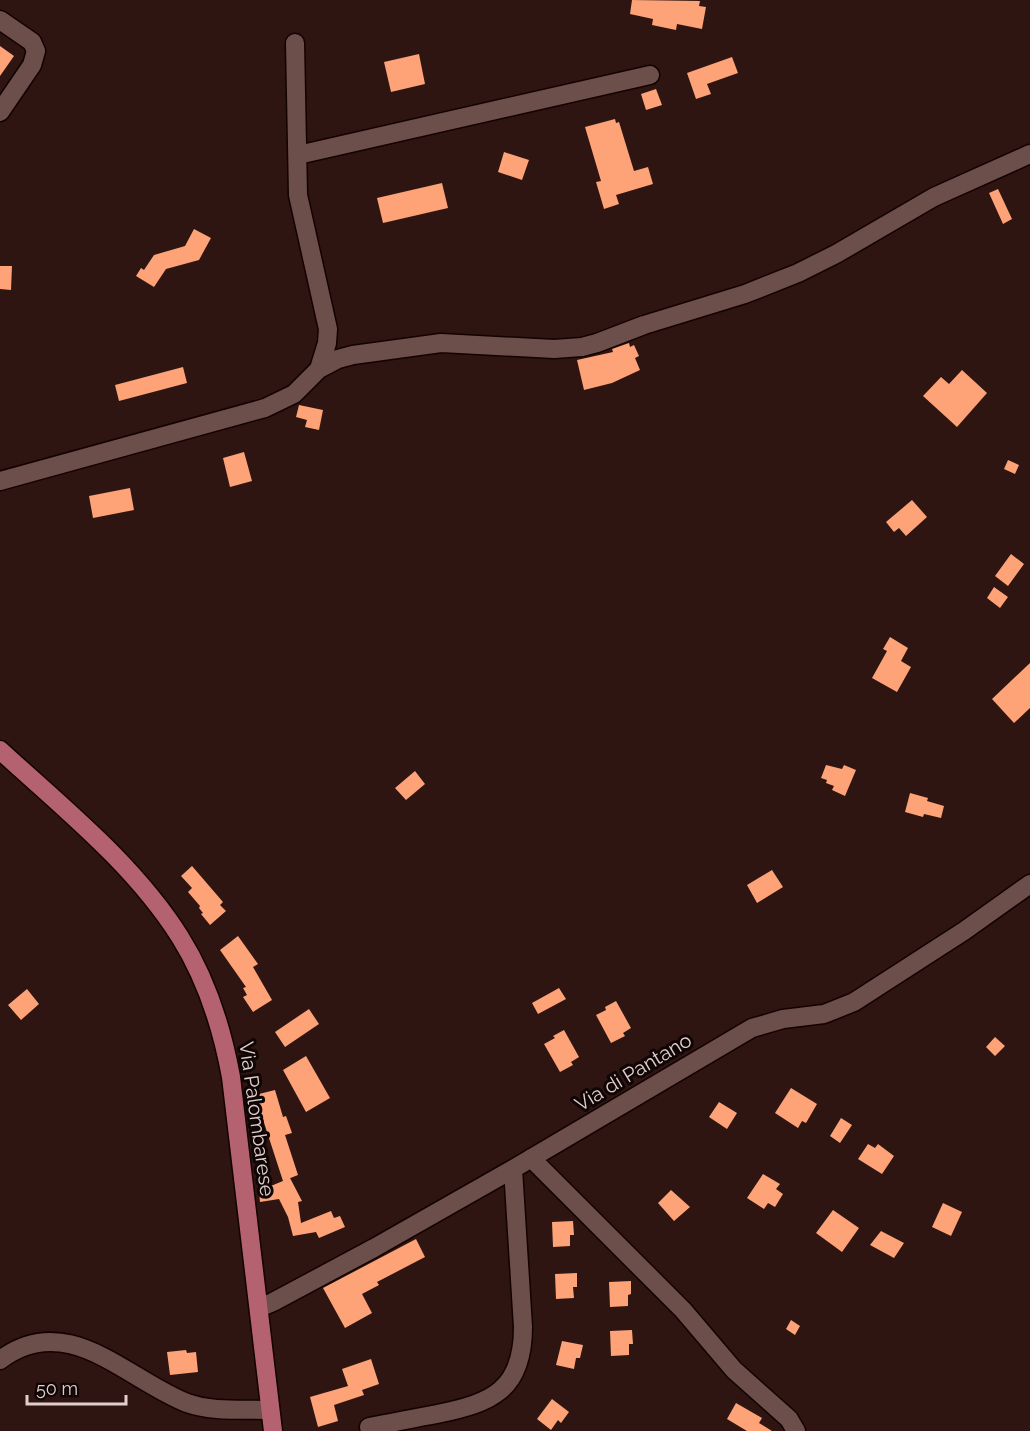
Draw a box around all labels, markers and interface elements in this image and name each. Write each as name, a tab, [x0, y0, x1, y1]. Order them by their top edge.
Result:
street label: Via di Pantano	[570, 1028, 696, 1116]
street label: Via Palombarese	[234, 1040, 280, 1198]
scale bar	[27, 1368, 126, 1406]
text: 50 m	[36, 1378, 78, 1399]

